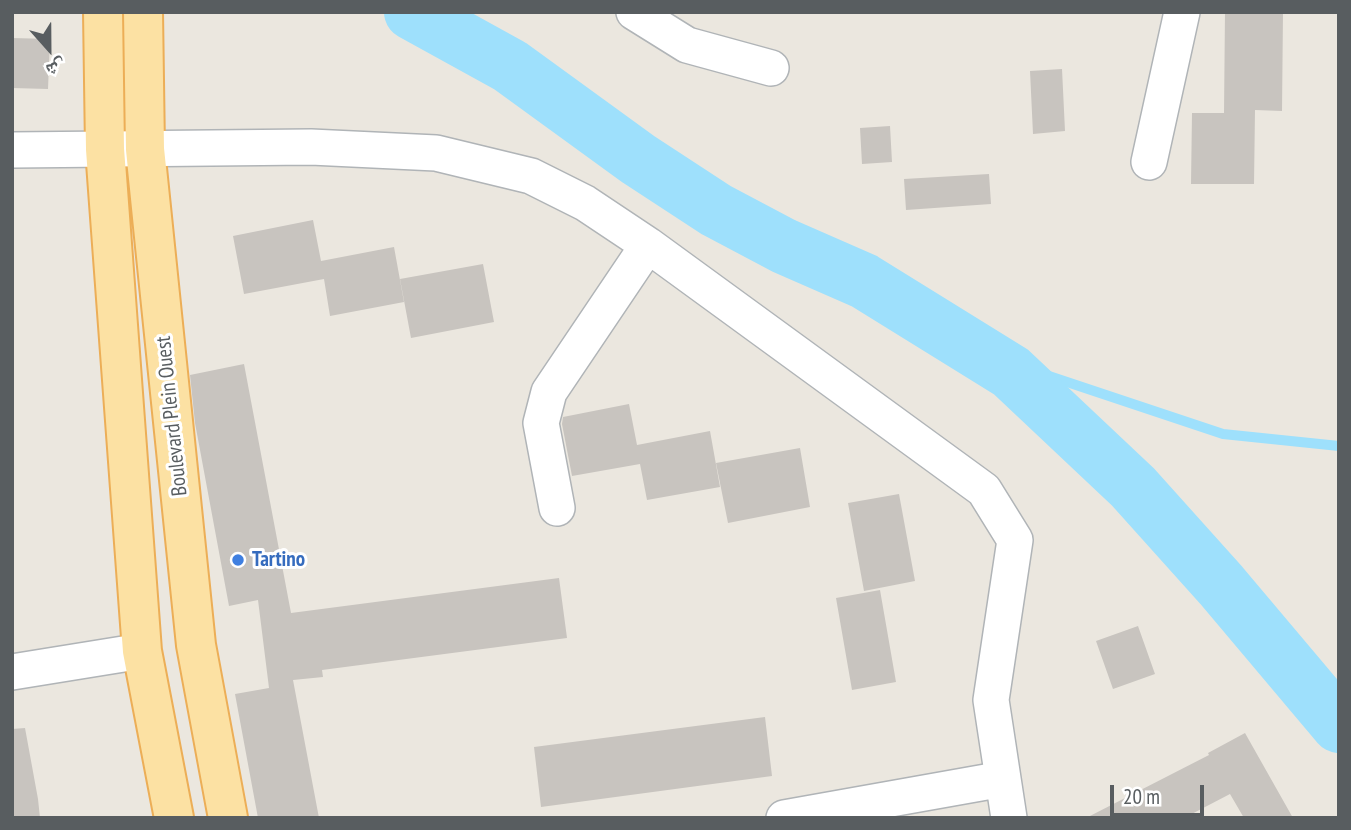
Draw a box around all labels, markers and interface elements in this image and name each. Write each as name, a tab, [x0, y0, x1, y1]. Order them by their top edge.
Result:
north arrow	[14, 14, 84, 84]
text: ش	[43, 54, 70, 83]
street label: Boulevard Plein Ouest	[151, 335, 193, 497]
place label: Tartino	[252, 547, 305, 573]
marker: Tartino	[230, 552, 246, 568]
scale bar	[1113, 770, 1208, 814]
text: 20 m	[1123, 783, 1160, 810]

